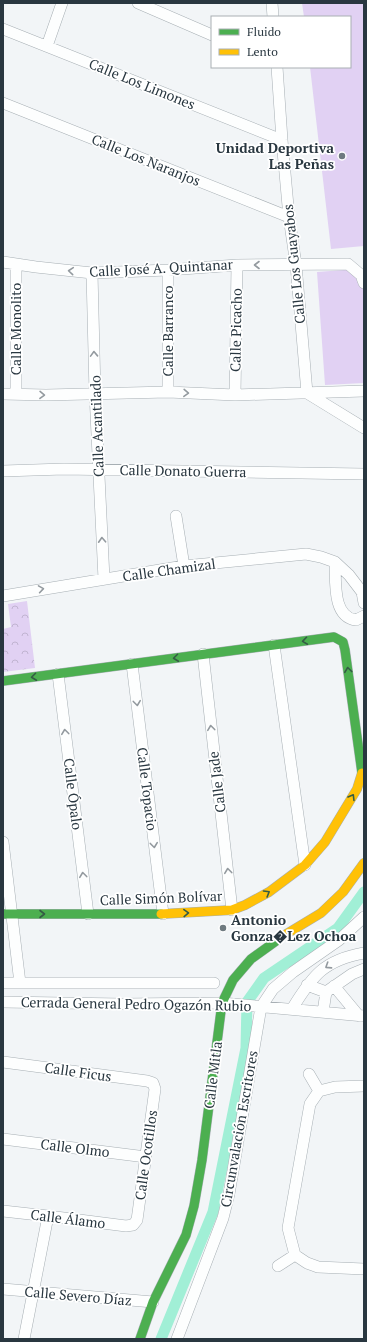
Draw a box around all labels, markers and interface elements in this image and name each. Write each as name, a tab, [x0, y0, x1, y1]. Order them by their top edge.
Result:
legend	[211, 16, 351, 68]
text: Fluido	[247, 24, 281, 39]
text: Lento	[247, 44, 278, 59]
street label: Calle Los Limones	[86, 54, 198, 114]
street label: Calle Los Naranjos	[89, 129, 203, 190]
place label: Unidad Deportiva Las Peñas	[216, 138, 334, 173]
marker: Unidad Deportiva Las Peñas	[337, 151, 347, 161]
street label: Calle Los Guayabos	[278, 203, 309, 325]
street label: Calle José A. Quintanar	[89, 254, 234, 281]
one-way arrow	[254, 261, 260, 269]
one-way arrow	[68, 267, 74, 276]
street label: Calle Monolito	[6, 283, 25, 375]
street label: Calle Barranco	[158, 285, 177, 376]
street label: Calle Picacho	[225, 288, 246, 372]
one-way arrow	[90, 351, 98, 357]
street label: Calle Acantilado	[85, 375, 108, 477]
one-way arrow	[183, 388, 189, 397]
one-way arrow	[39, 391, 45, 399]
street label: Calle Donato Guerra	[119, 460, 247, 481]
one-way arrow	[98, 537, 106, 543]
street label: Calle Chamizal	[121, 554, 217, 585]
one-way arrow	[38, 585, 45, 594]
one-way arrow	[302, 636, 308, 645]
one-way arrow	[173, 653, 179, 662]
one-way arrow	[344, 667, 353, 673]
one-way arrow	[31, 672, 37, 681]
one-way arrow	[132, 699, 141, 706]
one-way arrow	[207, 725, 216, 731]
one-way arrow	[61, 729, 70, 735]
street label: Calle Topacio	[133, 746, 162, 832]
street label: Calle Jade	[203, 750, 230, 814]
street label: Calle Ópalo	[60, 757, 87, 831]
one-way arrow	[347, 794, 354, 801]
one-way arrow	[149, 842, 158, 848]
one-way arrow	[223, 868, 232, 874]
one-way arrow	[79, 872, 88, 878]
street label: Calle Simón Bolívar	[99, 886, 223, 909]
one-way arrow	[263, 890, 270, 898]
one-way arrow	[183, 909, 189, 917]
one-way arrow	[39, 910, 45, 918]
place label: Antonio Gonza�Lez Ochoa	[231, 910, 356, 945]
marker: Antonio Gonza�Lez Ochoa	[218, 923, 228, 933]
one-way arrow	[325, 961, 332, 968]
street label: Cerrada General Pedro Ogazón Rubio	[21, 992, 252, 1015]
street label: Calle Mitla	[199, 1040, 226, 1110]
street label: Circunvalación Escritores	[215, 1049, 262, 1209]
street label: Calle Ficus	[43, 1057, 113, 1086]
street label: Calle Ocotillos	[130, 1109, 161, 1201]
street label: Calle Olmo	[39, 1134, 111, 1161]
street label: Calle Álamo	[29, 1204, 107, 1233]
street label: Calle Severo Díaz	[24, 1281, 133, 1310]

